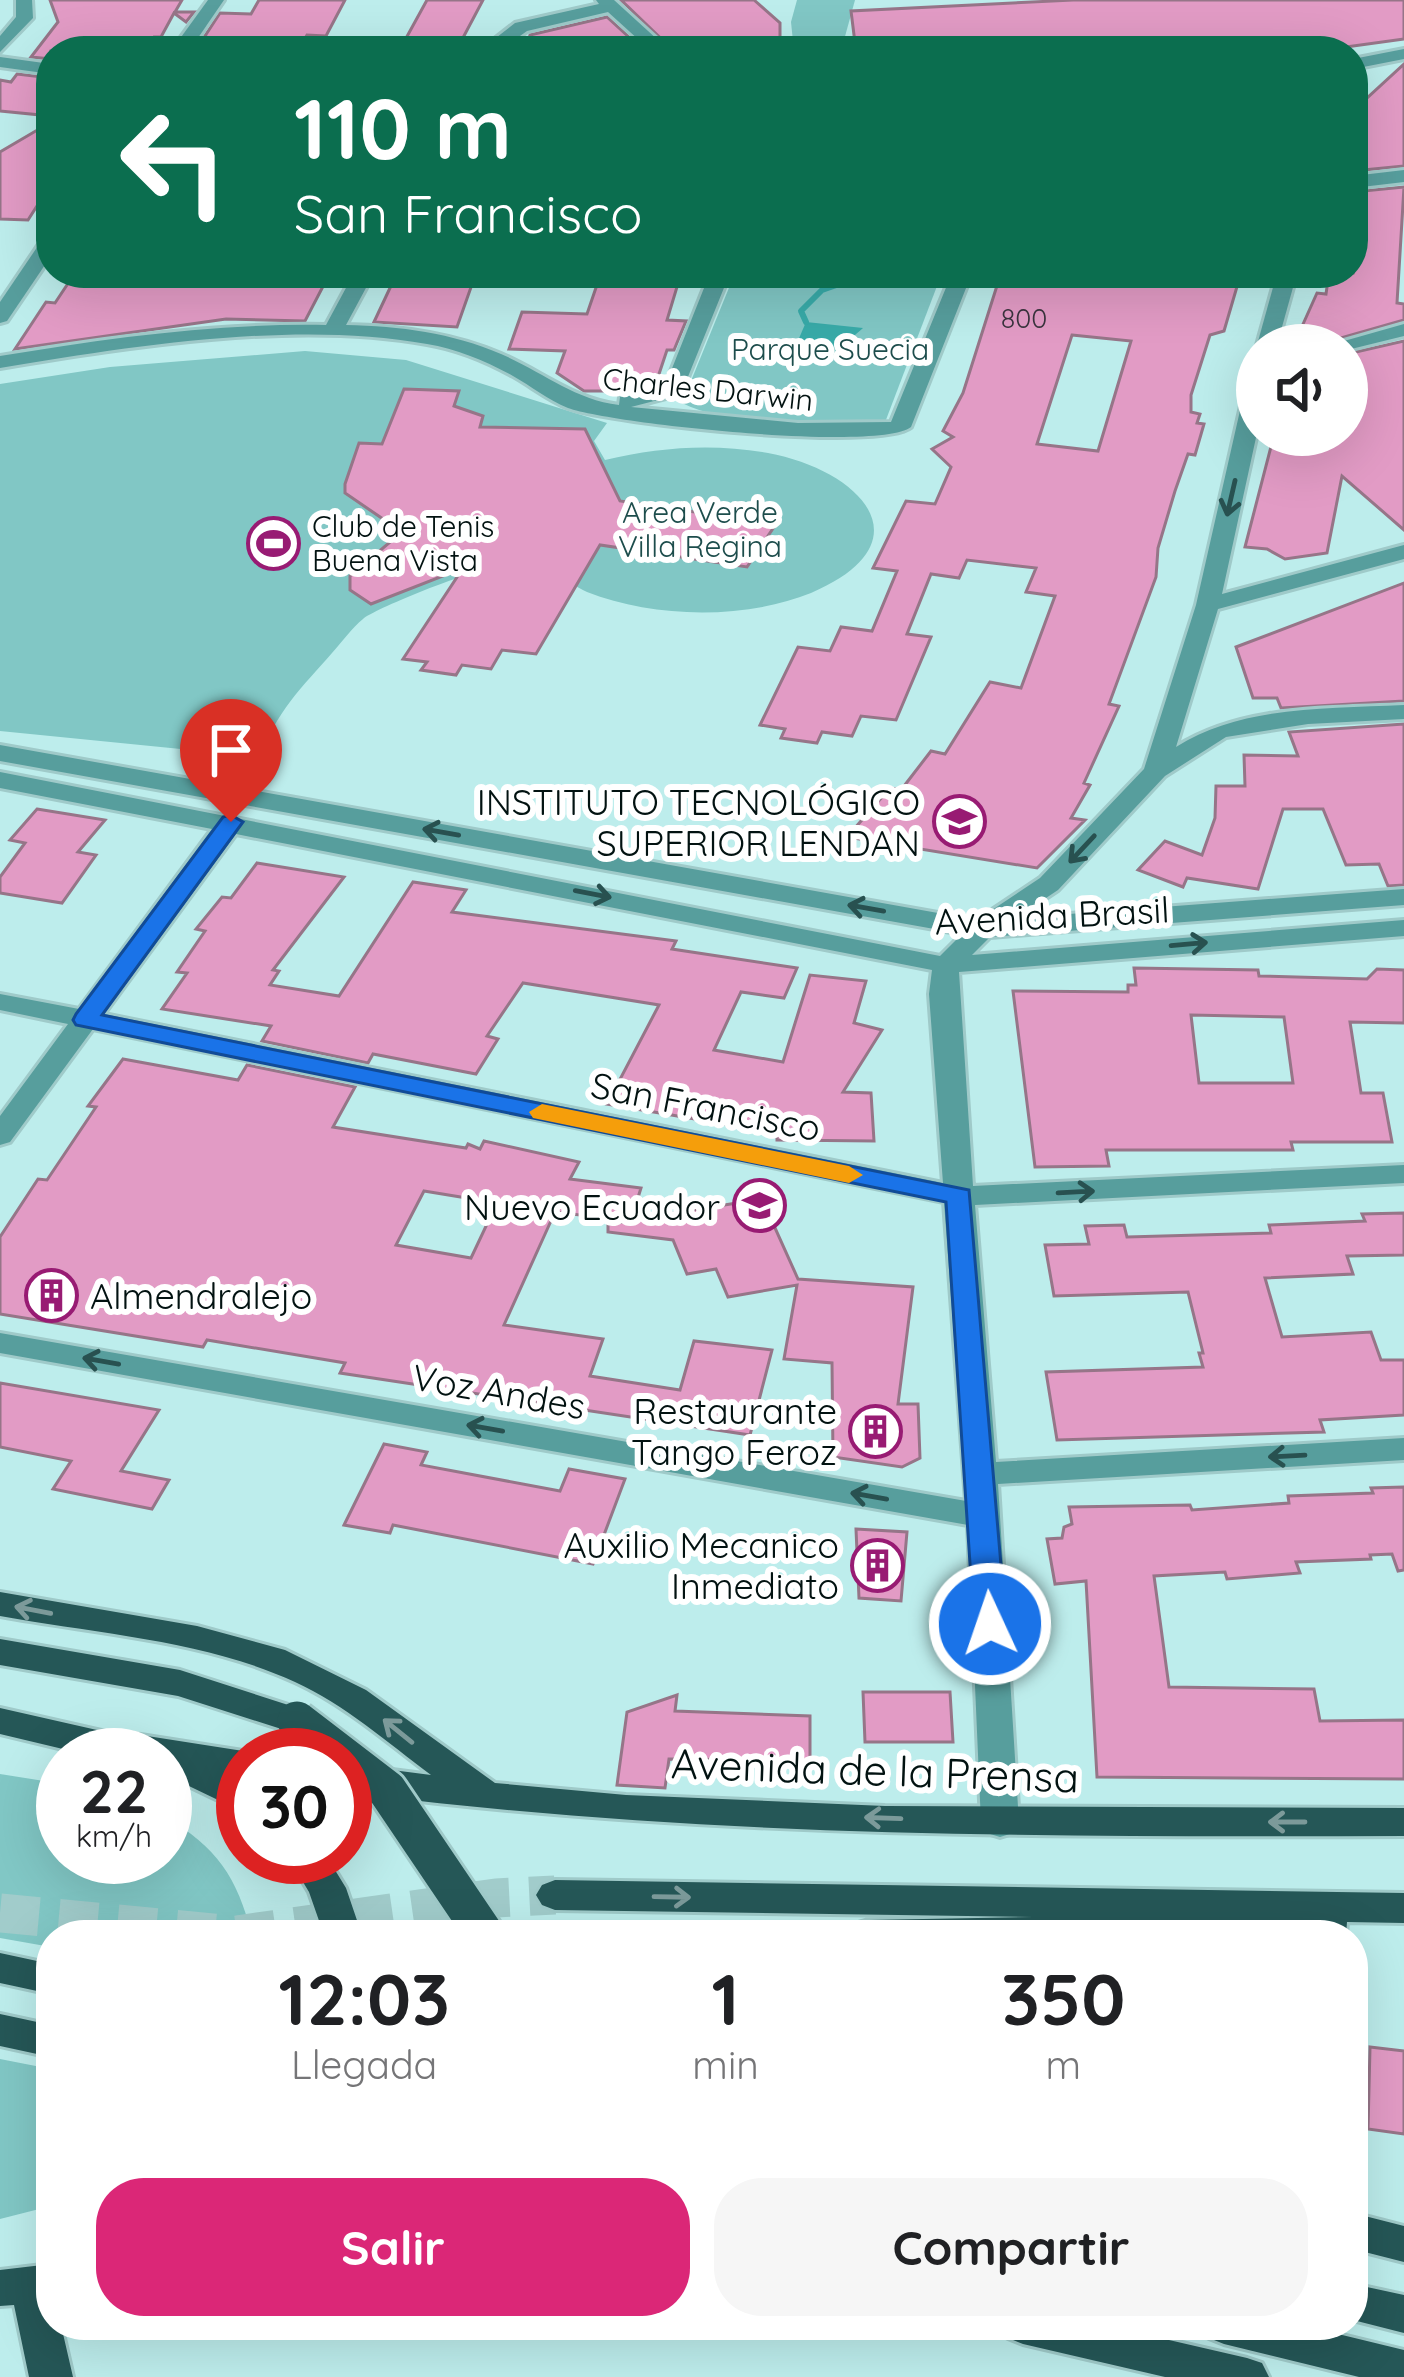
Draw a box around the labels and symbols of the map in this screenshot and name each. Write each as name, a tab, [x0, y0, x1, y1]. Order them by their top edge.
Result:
house number: 800	[1001, 301, 1047, 335]
park label: Parque Suecia	[731, 330, 929, 368]
street label: Charles Darwin	[601, 359, 815, 419]
one-way arrow	[1219, 479, 1242, 517]
park label: Area Verde Villa Regina	[618, 493, 782, 565]
place label: Club de Tenis Buena Vista	[312, 507, 494, 579]
sports icon: Club de Tenis Buena Vista	[245, 515, 301, 571]
pin	[180, 699, 282, 822]
place label: INSTITUTO TECNOLÓGICO SUPERIOR LENDAN	[477, 779, 920, 865]
school or university icon: INSTITUTO TECNOLÓGICO SUPERIOR LENDAN	[931, 794, 987, 850]
one-way arrow	[423, 820, 462, 843]
one-way arrow	[1069, 833, 1097, 863]
one-way arrow	[573, 884, 612, 906]
street label: Avenida Brasil	[933, 886, 1171, 944]
one-way arrow	[848, 896, 887, 919]
one-way arrow	[1169, 932, 1208, 955]
street label: San Francisco	[588, 1062, 824, 1150]
school or university icon: Nuevo Ecuador	[731, 1178, 787, 1234]
one-way arrow	[1056, 1181, 1095, 1204]
place label: Nuevo Ecuador	[464, 1184, 720, 1229]
building icon: Almendralejo	[23, 1267, 79, 1323]
place label: Almendralejo	[90, 1273, 312, 1318]
one-way arrow	[82, 1348, 121, 1371]
street label: Voz Andes	[409, 1354, 589, 1428]
place label: Restaurante Tango Feroz	[631, 1388, 837, 1474]
building icon: Restaurante Tango Feroz	[848, 1403, 904, 1459]
one-way arrow	[466, 1416, 505, 1439]
one-way arrow	[1268, 1445, 1307, 1468]
one-way arrow	[850, 1483, 889, 1506]
place label: Auxilio Mecanico Inmediato	[563, 1522, 839, 1608]
building icon: Auxilio Mecanico Inmediato	[850, 1537, 906, 1593]
position arrow	[927, 1561, 1053, 1687]
one-way arrow	[14, 1598, 53, 1620]
one-way arrow	[382, 1718, 414, 1744]
speed limit sign: 30	[216, 1728, 372, 1884]
street label: Avenida de la Prensa	[670, 1736, 1080, 1804]
one-way arrow	[864, 1806, 903, 1829]
one-way arrow	[1268, 1811, 1307, 1833]
one-way arrow	[652, 1886, 691, 1909]

